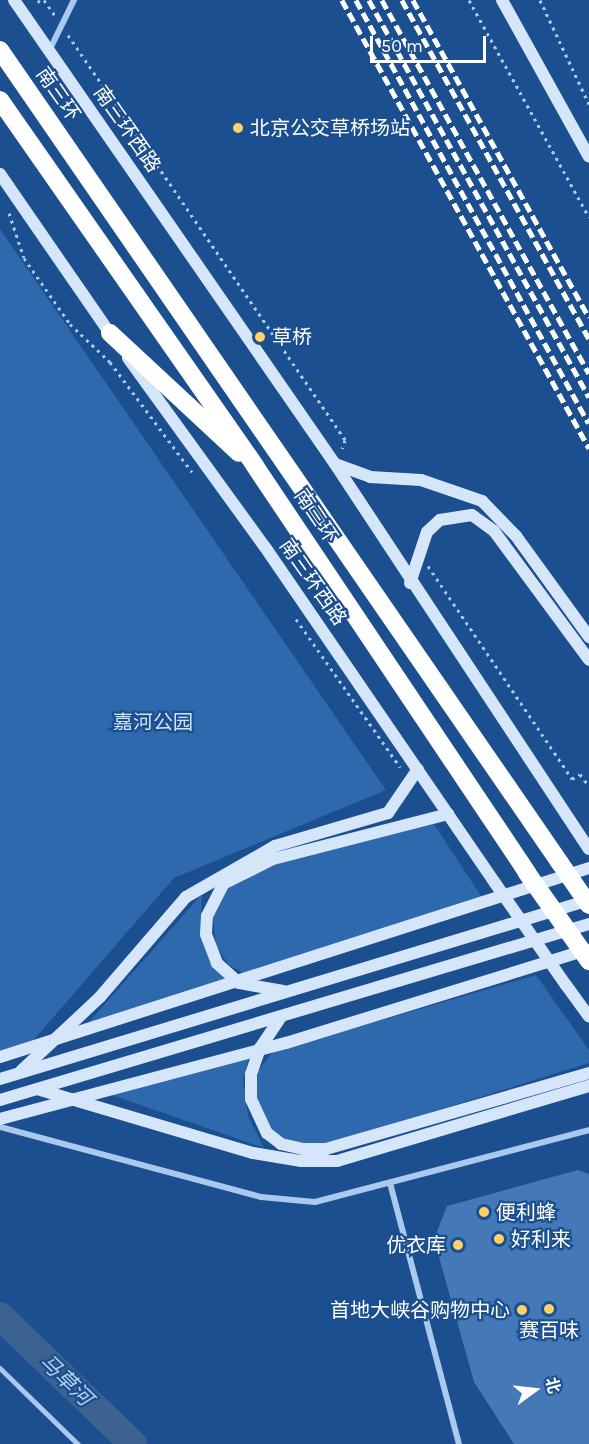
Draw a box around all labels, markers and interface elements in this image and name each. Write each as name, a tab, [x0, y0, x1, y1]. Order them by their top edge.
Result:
scale bar	[373, 24, 488, 62]
text: 50 m	[381, 35, 423, 57]
street label: 南三环	[31, 63, 85, 125]
street label: 南三环西路	[88, 81, 166, 177]
place label: 北京公交草桥场站	[250, 116, 410, 140]
marker: 北京公交草桥场站	[231, 121, 245, 135]
place label: 草桥	[272, 325, 312, 349]
marker: 草桥	[253, 330, 267, 344]
street label: 南三环	[289, 484, 343, 548]
street label: 南三环西路	[274, 534, 352, 630]
park label: 嘉河公园	[113, 710, 193, 734]
place label: 便利蜂	[496, 1200, 556, 1224]
marker: 便利蜂	[477, 1205, 491, 1219]
place label: 好利来	[511, 1227, 571, 1251]
marker: 好利来	[492, 1232, 506, 1246]
place label: 优衣库	[386, 1233, 446, 1257]
marker: 优衣库	[451, 1238, 465, 1252]
place label: 首地大峡谷购物中心	[330, 1298, 510, 1322]
marker: 赛百味	[542, 1302, 556, 1316]
marker: 首地大峡谷购物中心	[515, 1303, 529, 1317]
place label: 赛百味	[519, 1318, 579, 1342]
water label: 马草河	[35, 1349, 97, 1411]
north arrow	[505, 1360, 565, 1420]
text: 北	[542, 1375, 564, 1395]

